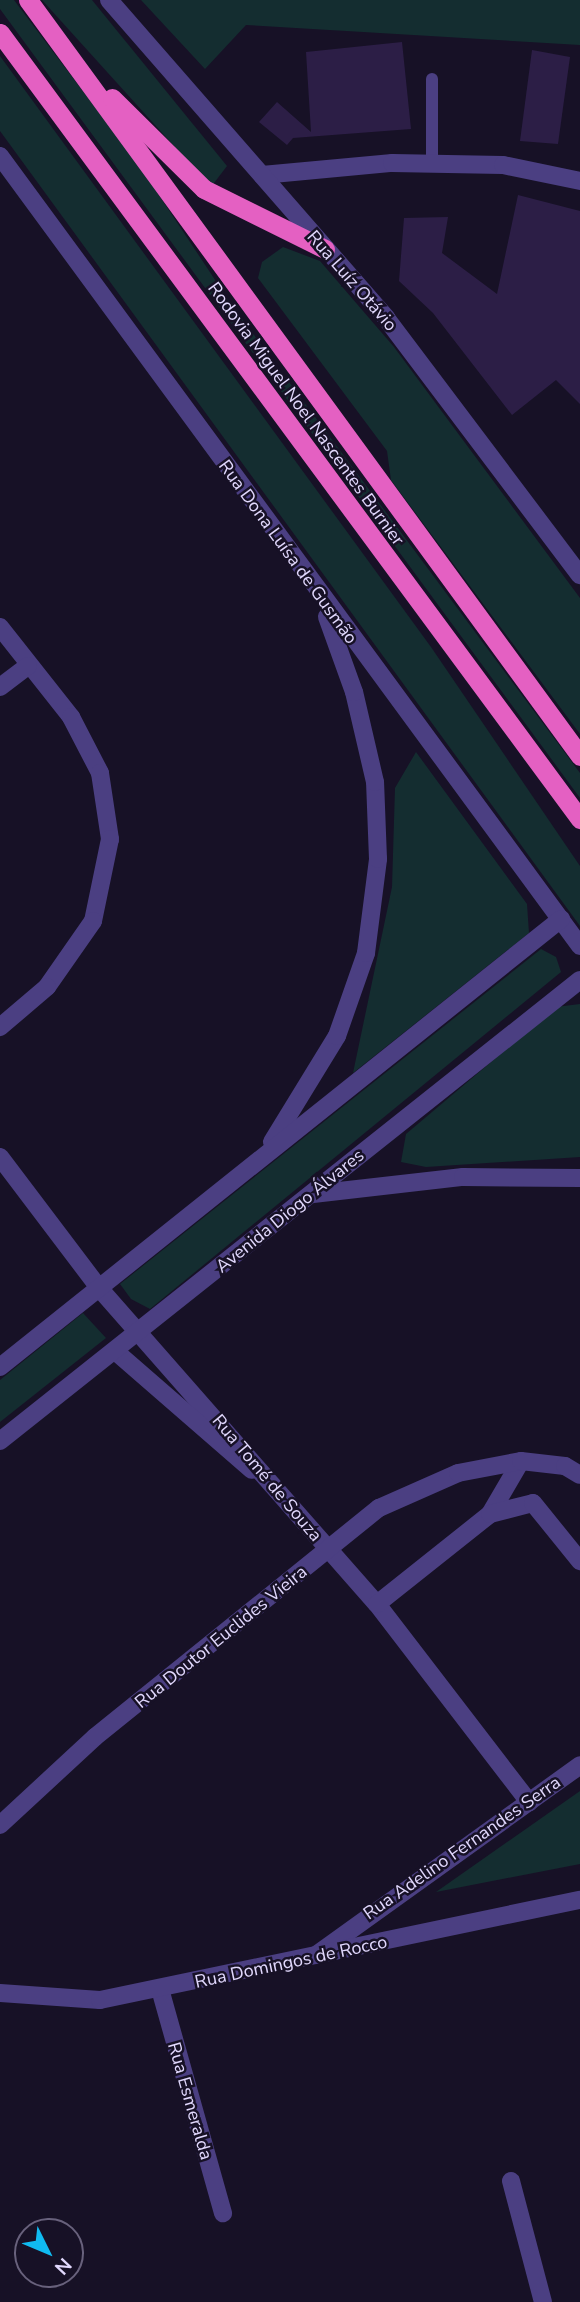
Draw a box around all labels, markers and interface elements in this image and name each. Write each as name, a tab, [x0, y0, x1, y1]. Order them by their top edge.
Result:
street label: Rua Luíz Otávio	[302, 226, 402, 336]
street label: Rodovia Miguel Noel Nascentes Burnier	[203, 278, 409, 550]
street label: Rua Dona Luísa de Gusmão	[214, 456, 362, 648]
street label: Avenida Diogo Álvares	[211, 1145, 369, 1277]
street label: Rua Tomé de Souza	[208, 1410, 326, 1546]
street label: Rua Doutor Euclides Vieira	[131, 1561, 311, 1713]
street label: Rua Adelino Fernandes Serra	[359, 1772, 565, 1924]
street label: Rua Domingos de Rocco	[193, 1931, 389, 1993]
street label: Rua Esmeralda	[163, 2040, 217, 2162]
north arrow	[14, 2218, 84, 2288]
text: N	[49, 2252, 77, 2280]

